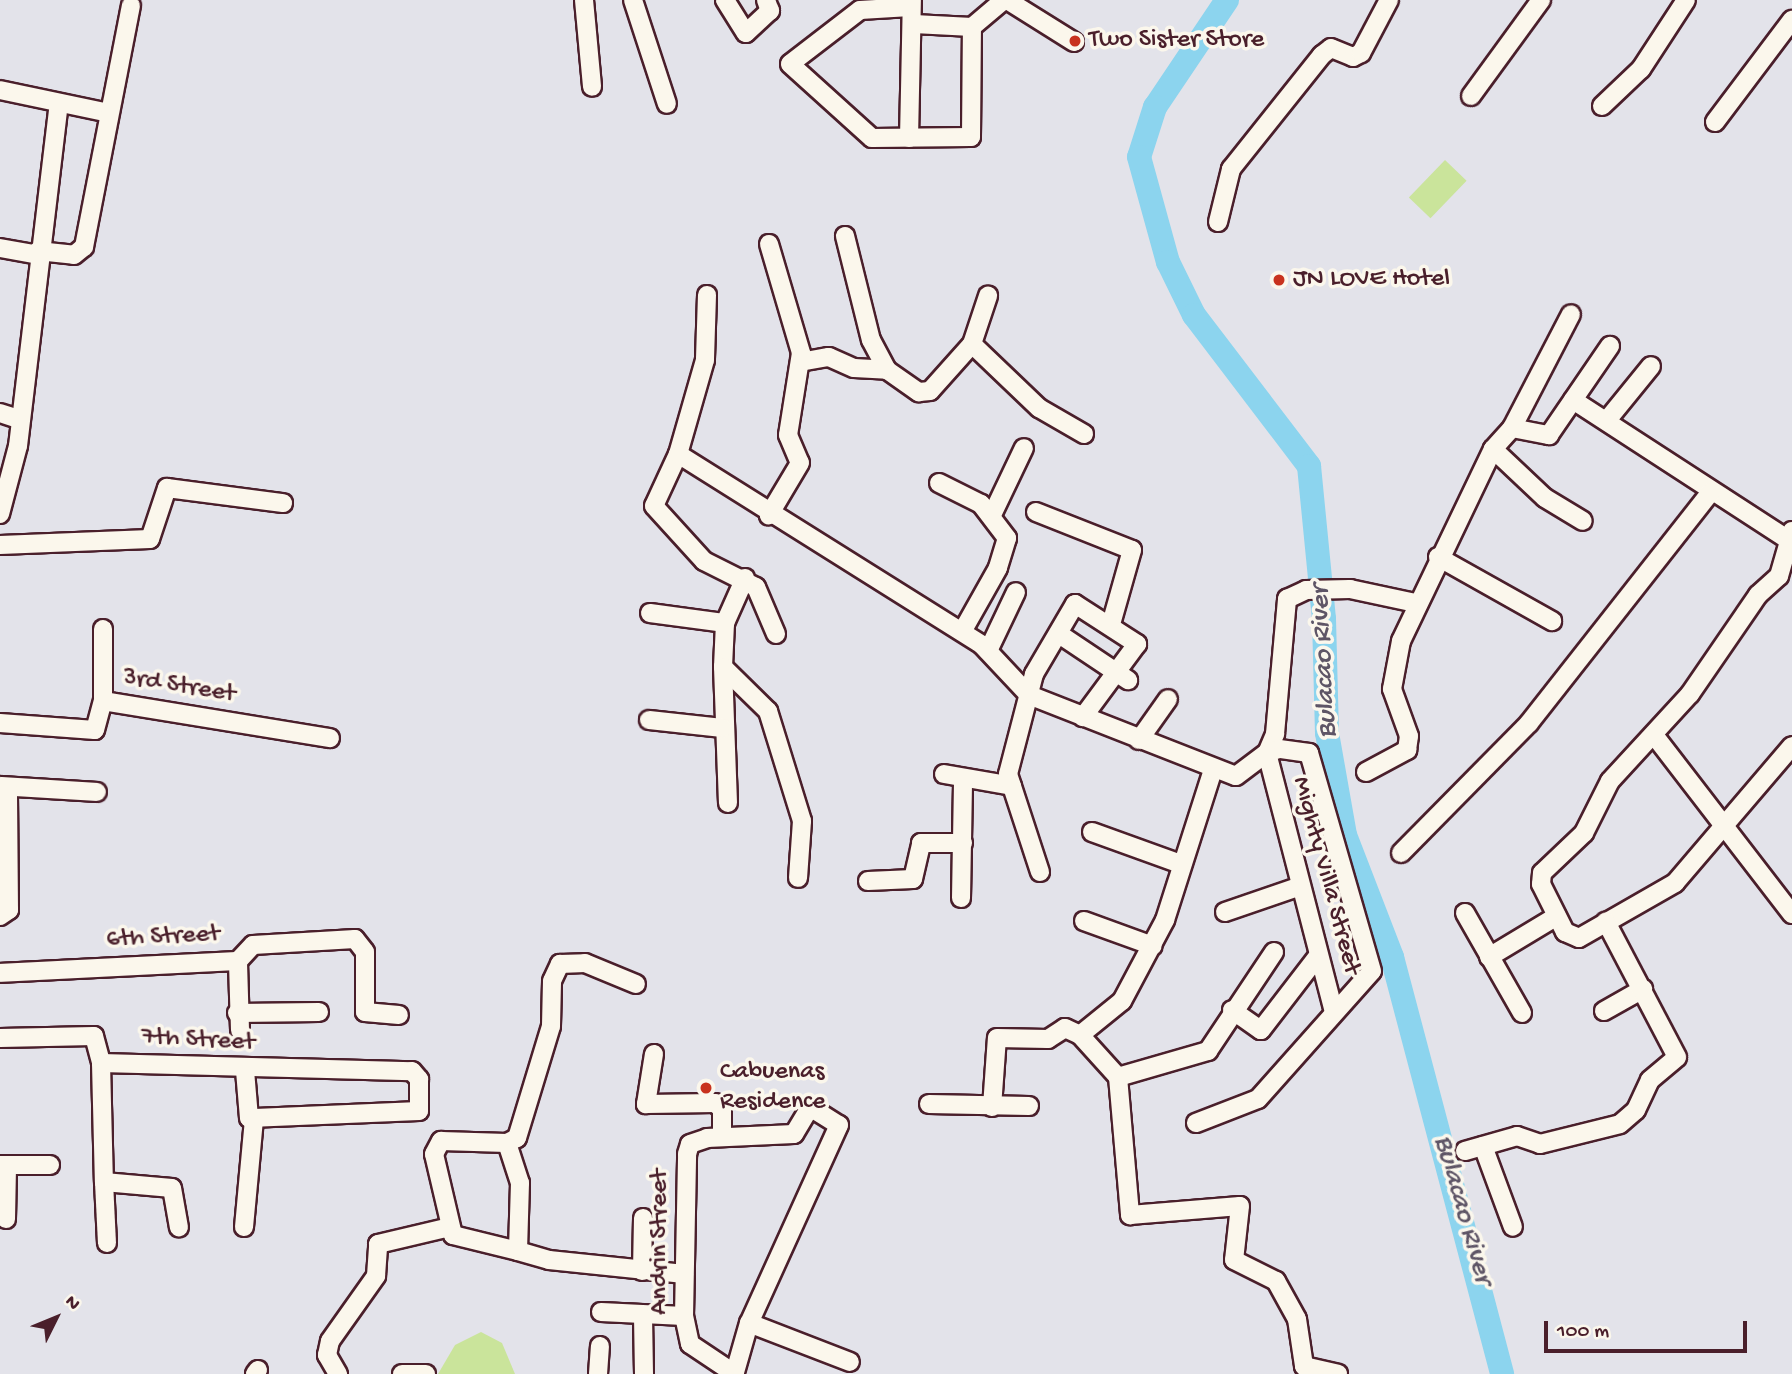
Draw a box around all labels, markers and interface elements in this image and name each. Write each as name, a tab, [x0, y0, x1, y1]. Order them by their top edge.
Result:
place label: Two Sister Store	[1089, 25, 1264, 57]
marker: Two Sister Store	[1067, 33, 1083, 49]
place label: JN LOVE Hotel	[1293, 264, 1450, 296]
marker: JN LOVE Hotel	[1271, 272, 1287, 288]
water label: Bulacao River	[1304, 585, 1346, 739]
street label: 3rd Street	[121, 663, 237, 711]
street label: Mighty Villa Street	[1284, 774, 1366, 978]
street label: 6th Street	[106, 919, 220, 957]
street label: 7th Street	[140, 1022, 256, 1060]
place label: Cabuenas Residence	[720, 1057, 826, 1118]
marker: Cabuenas Residence	[698, 1080, 714, 1096]
water label: Bulacao River	[1425, 1132, 1499, 1288]
street label: Andrin Street	[645, 1169, 677, 1315]
north arrow	[21, 1283, 91, 1353]
text: N	[59, 1291, 84, 1316]
scale bar	[1547, 1308, 1750, 1352]
text: 100 m	[1557, 1320, 1609, 1345]

